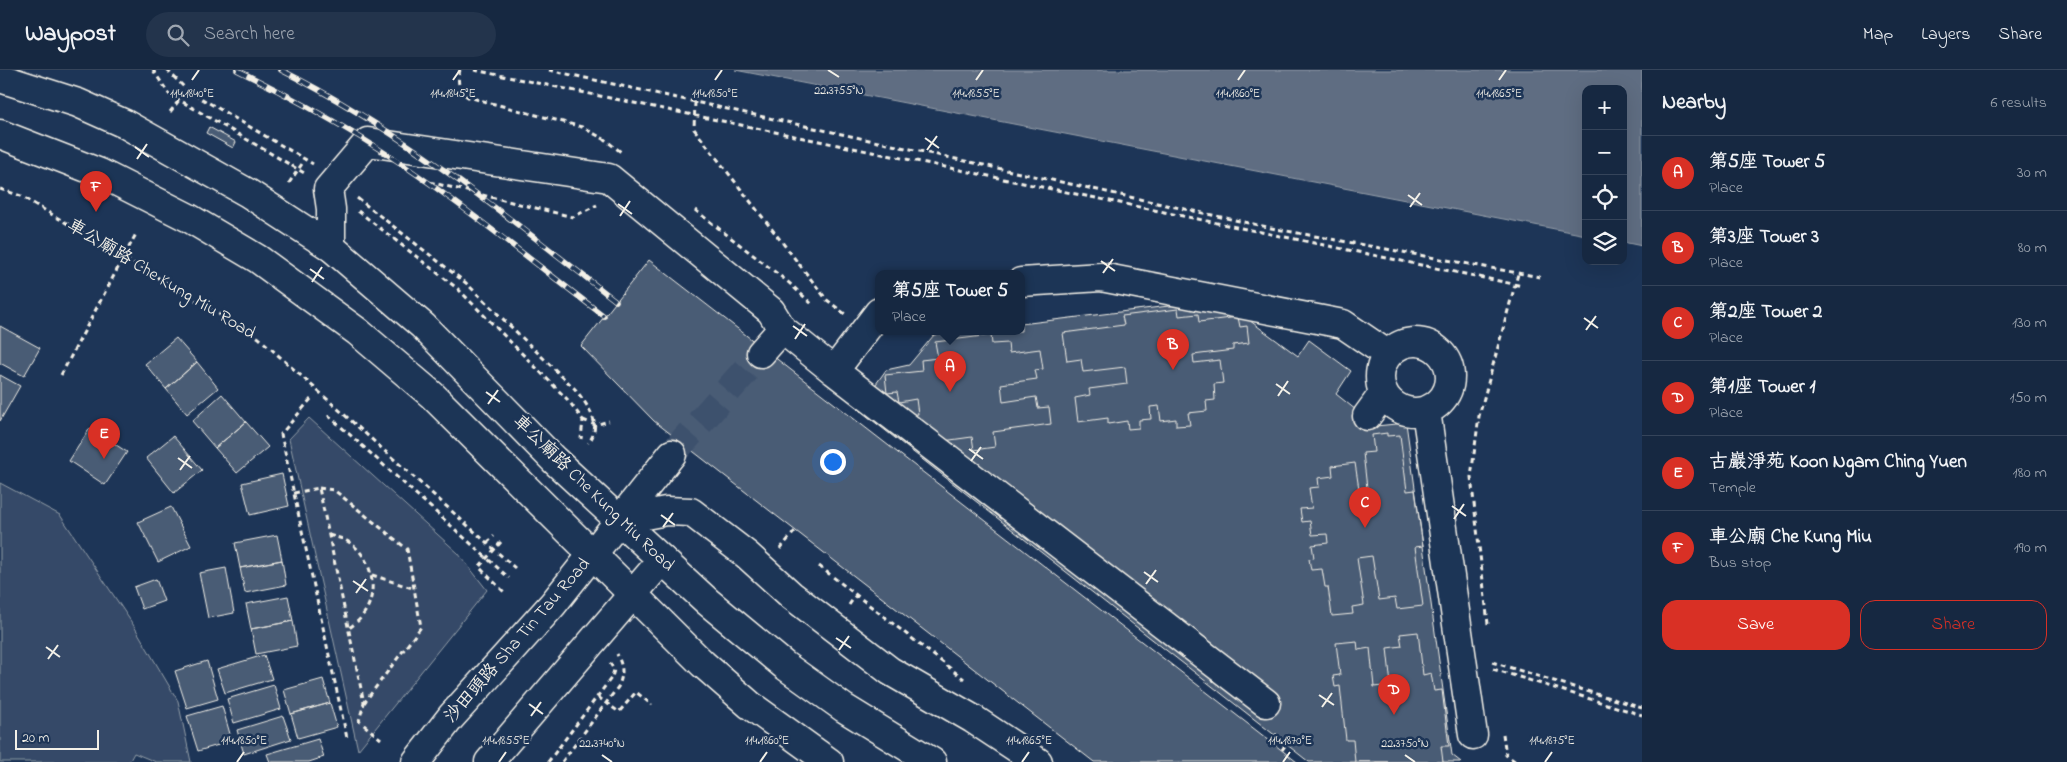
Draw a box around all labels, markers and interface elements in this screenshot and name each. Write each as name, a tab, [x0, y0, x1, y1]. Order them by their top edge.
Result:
search box	[146, 12, 496, 57]
text: Waypost	[25, 17, 116, 52]
icon: search	[164, 21, 192, 49]
text: Search here	[204, 21, 295, 48]
text: Map	[1863, 22, 1893, 48]
text: Layers	[1921, 22, 1971, 48]
text: Share	[1999, 22, 2042, 48]
text: 22.3755°N	[814, 82, 864, 100]
text: 114.1840°E	[170, 85, 214, 103]
text: 114.1845°E	[430, 85, 476, 103]
text: 114.1850°E	[692, 85, 738, 103]
text: 114.1855°E	[952, 85, 1000, 103]
text: 114.1860°E	[1216, 85, 1260, 103]
text: 114.1865°E	[1476, 85, 1522, 103]
map controls	[1582, 85, 1627, 265]
button: +	[1582, 85, 1627, 130]
text: Nearby	[1662, 88, 1726, 118]
text: 6 results	[1990, 91, 2047, 115]
button: −	[1582, 130, 1627, 175]
text: 第5座 Tower 5	[1709, 149, 1825, 176]
text: A	[1673, 161, 1683, 185]
text: 30 m	[2017, 161, 2047, 185]
pin: F	[80, 171, 112, 212]
button: locate	[1582, 175, 1627, 220]
text: Place	[1709, 176, 1743, 200]
street label: 車公廟路 Che Kung Miu Road	[61, 213, 260, 348]
button: layers	[1582, 220, 1627, 265]
text: 第3座 Tower 3	[1709, 224, 1819, 251]
text: B	[1673, 236, 1683, 260]
text: 80 m	[2018, 236, 2047, 260]
text: Place	[1709, 251, 1743, 275]
popup	[875, 270, 1025, 335]
text: 第5座 Tower 5	[892, 278, 1008, 305]
text: 第2座 Tower 2	[1709, 299, 1822, 326]
text: Place	[892, 305, 926, 329]
text: C	[1674, 311, 1682, 335]
text: 130 m	[2012, 311, 2047, 335]
text: Place	[1709, 326, 1743, 350]
pin: B	[1157, 329, 1189, 370]
pin: A	[934, 351, 966, 392]
text: 第1座 Tower 1	[1709, 374, 1815, 401]
text: D	[1672, 386, 1684, 410]
text: 150 m	[2009, 386, 2047, 410]
text: Place	[1709, 401, 1743, 425]
street label: 車公廟路 Che Kung Miu Road	[506, 410, 680, 579]
pin: E	[88, 418, 120, 459]
your location	[820, 449, 846, 475]
text: 古巖淨苑 Koon Ngam Ching Yuen	[1709, 449, 1967, 476]
text: E	[1673, 461, 1683, 485]
text: 180 m	[2013, 461, 2047, 485]
text: Temple	[1709, 476, 1756, 500]
pin: C	[1349, 487, 1381, 528]
text: 車公廟 Che Kung Miu	[1709, 524, 1872, 551]
text: F	[1673, 536, 1683, 560]
text: 190 m	[2014, 536, 2047, 560]
text: Bus stop	[1709, 551, 1772, 575]
street label: 沙田頭路 Sha Tin Tau Road	[439, 553, 597, 729]
button: Save	[1662, 600, 1850, 650]
button: Share	[1860, 600, 2047, 650]
pin: D	[1378, 674, 1410, 715]
scale bar	[15, 727, 99, 750]
text: 20 m	[22, 728, 49, 749]
text: 114.1850°E	[221, 732, 267, 750]
text: 114.1855°E	[482, 732, 530, 750]
text: 114.1860°E	[745, 732, 789, 750]
text: 114.1865°E	[1006, 732, 1052, 750]
text: 114.1870°E	[1268, 732, 1312, 750]
text: 114.1875°E	[1529, 732, 1575, 750]
text: 22.3740°N	[579, 735, 625, 753]
text: 22.3750°N	[1381, 735, 1429, 753]

